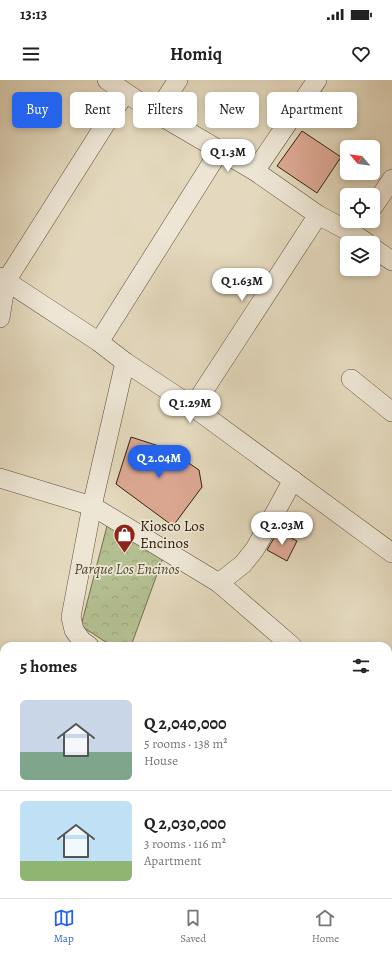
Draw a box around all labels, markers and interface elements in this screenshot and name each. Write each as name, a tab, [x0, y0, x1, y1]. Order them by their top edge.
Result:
text: 13:13	[20, 4, 47, 24]
text: Homiq	[170, 42, 222, 66]
icon: menu	[20, 43, 42, 65]
icon: heart	[350, 43, 372, 65]
chip: Buy	[12, 92, 62, 128]
chip: Rent	[70, 92, 125, 128]
chip: Filters	[133, 92, 197, 128]
chip: New	[205, 92, 259, 128]
chip: Apartment	[267, 92, 357, 128]
pin: Q 1.3M	[195, 139, 261, 173]
north arrow	[340, 140, 380, 180]
map controls	[340, 140, 380, 276]
text: Q 1.3M	[210, 143, 246, 160]
button: locate	[340, 188, 380, 228]
button: layers	[340, 236, 380, 276]
pin: Q 1.63M	[205, 268, 279, 302]
text: Q 1.63M	[221, 272, 263, 289]
pin: Q 1.29M	[153, 390, 227, 424]
text: Q 1.29M	[169, 394, 211, 411]
pin: Q 2.04M	[122, 445, 196, 479]
text: Q 2.04M	[137, 449, 181, 466]
pin: Q 2.03M	[245, 512, 319, 546]
place label: Kiosco Los Encinos	[140, 516, 205, 553]
text: Q 2.03M	[260, 516, 304, 533]
shop icon: Kiosco Los Encinos	[111, 522, 137, 555]
park label: Parque Los Encinos	[74, 559, 180, 579]
text: 5 homes	[20, 655, 77, 678]
icon: filters	[350, 655, 372, 677]
text: Q 2,040,000	[144, 712, 227, 735]
icon: home	[52, 716, 100, 764]
text: 5 rooms · 138 m²	[144, 735, 228, 752]
text: House	[144, 752, 178, 769]
text: Q 2,030,000	[144, 812, 226, 835]
icon: home	[52, 817, 100, 865]
text: 3 rooms · 116 m²	[144, 835, 226, 852]
text: Apartment	[144, 852, 202, 869]
tab: Map	[53, 907, 75, 946]
tab: Saved	[180, 907, 206, 946]
tab: Home	[312, 907, 339, 946]

